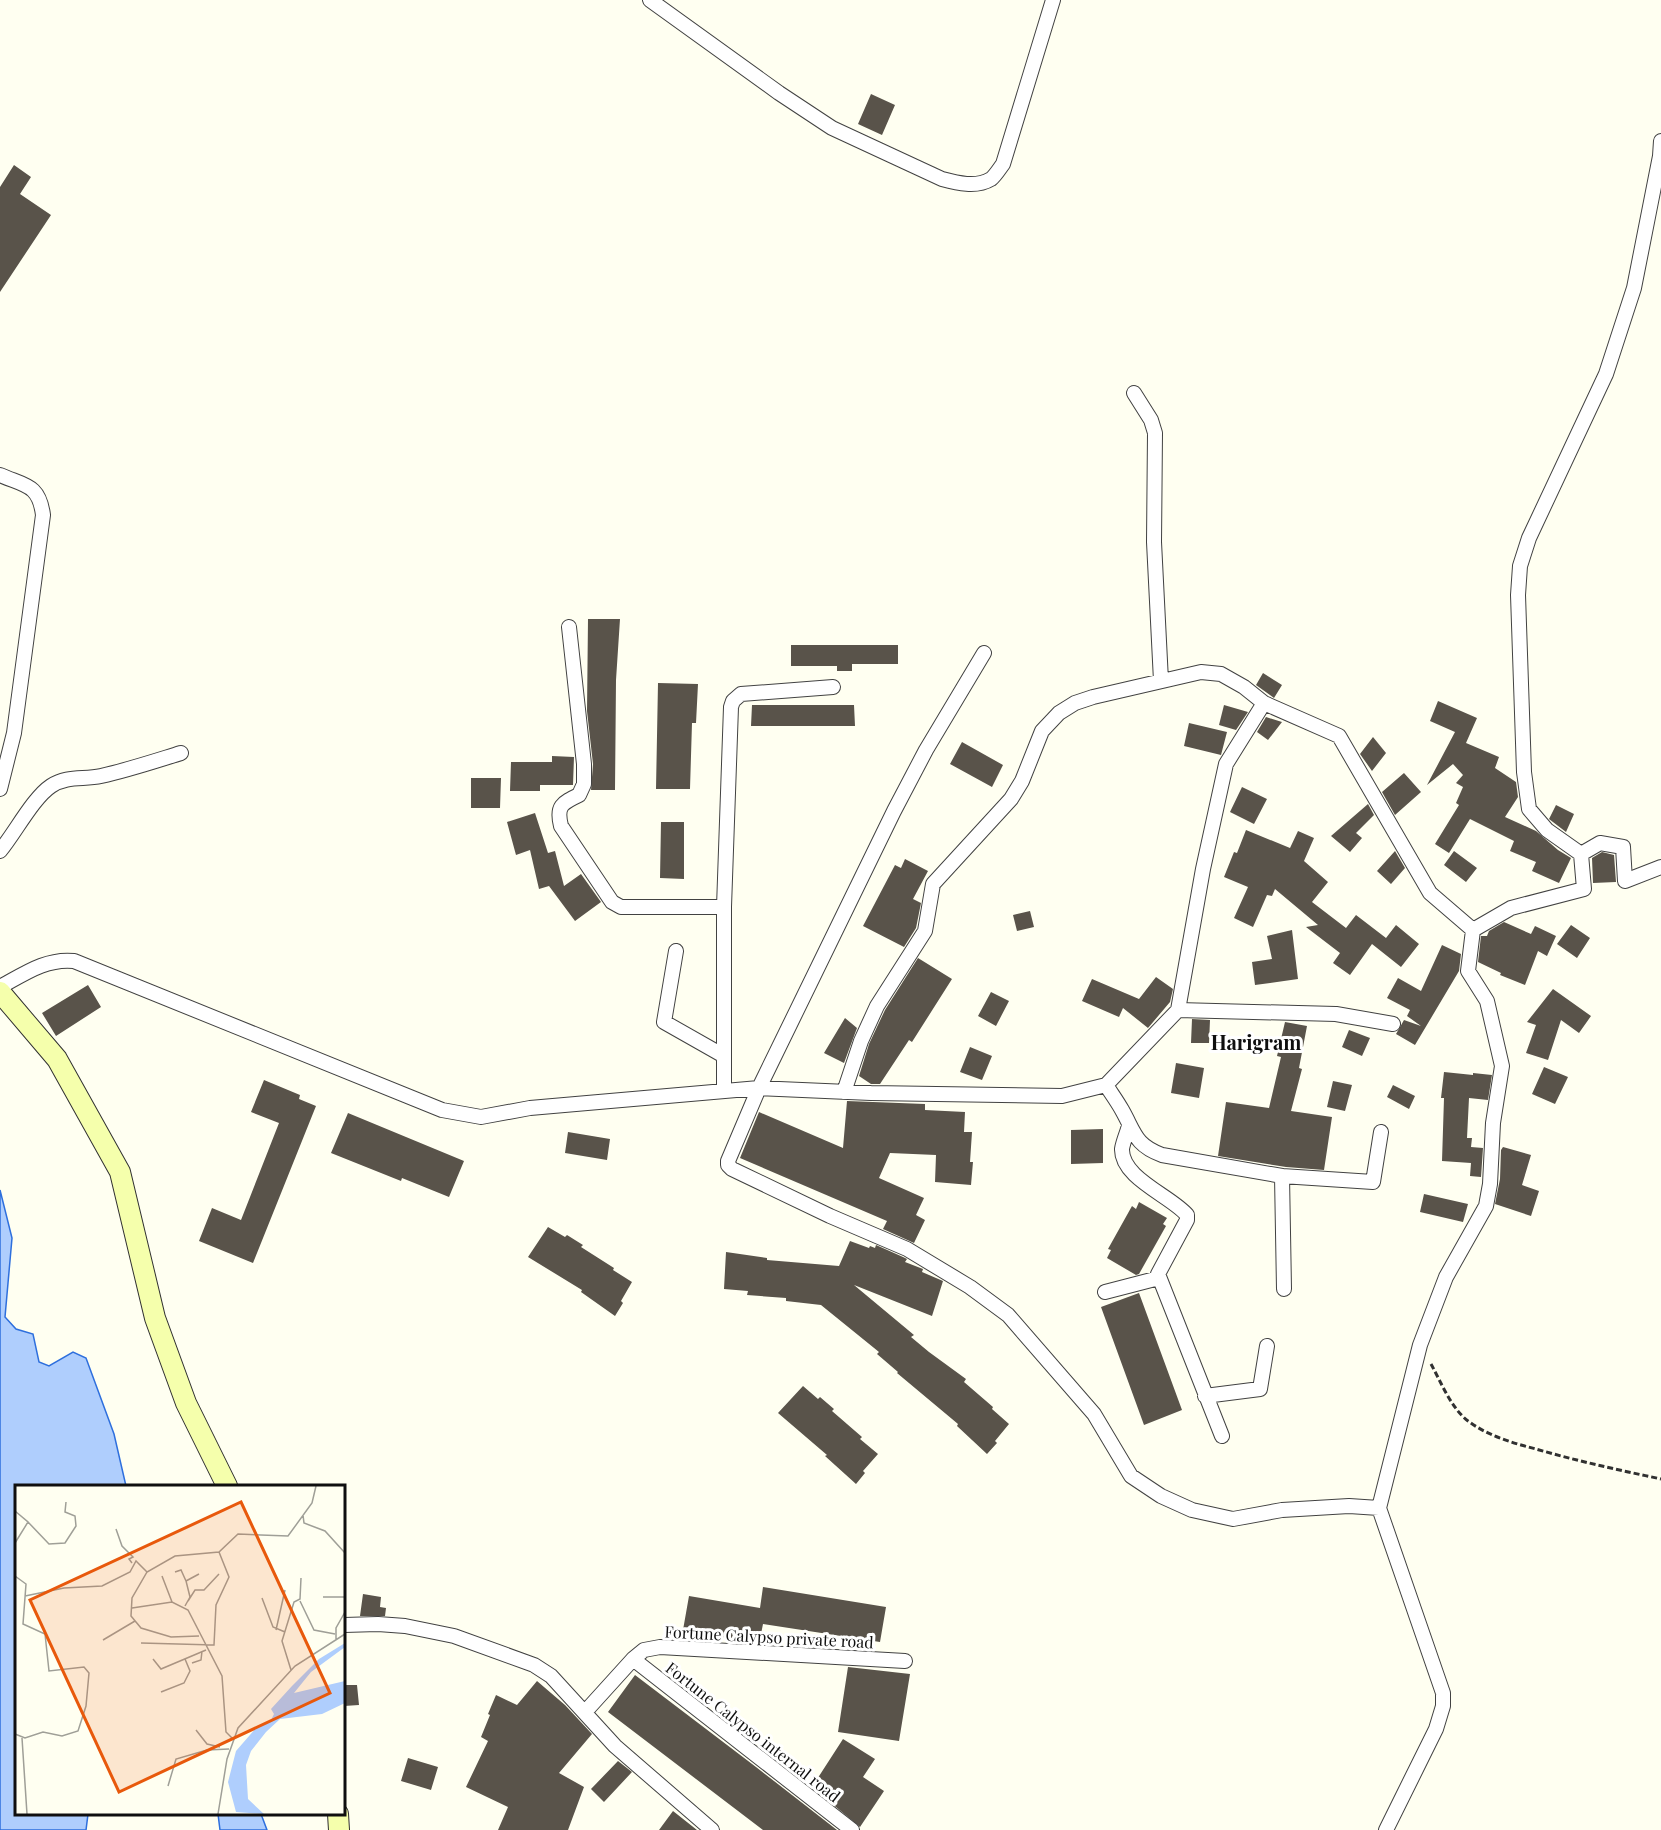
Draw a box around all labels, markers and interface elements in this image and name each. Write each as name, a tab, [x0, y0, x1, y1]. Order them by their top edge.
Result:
district label: Harigram	[1211, 1028, 1301, 1055]
inset map	[15, 1485, 345, 1815]
street label: Fortune Calypso private road	[664, 1621, 874, 1652]
street label: Fortune Calypso internal road	[662, 1657, 845, 1806]

